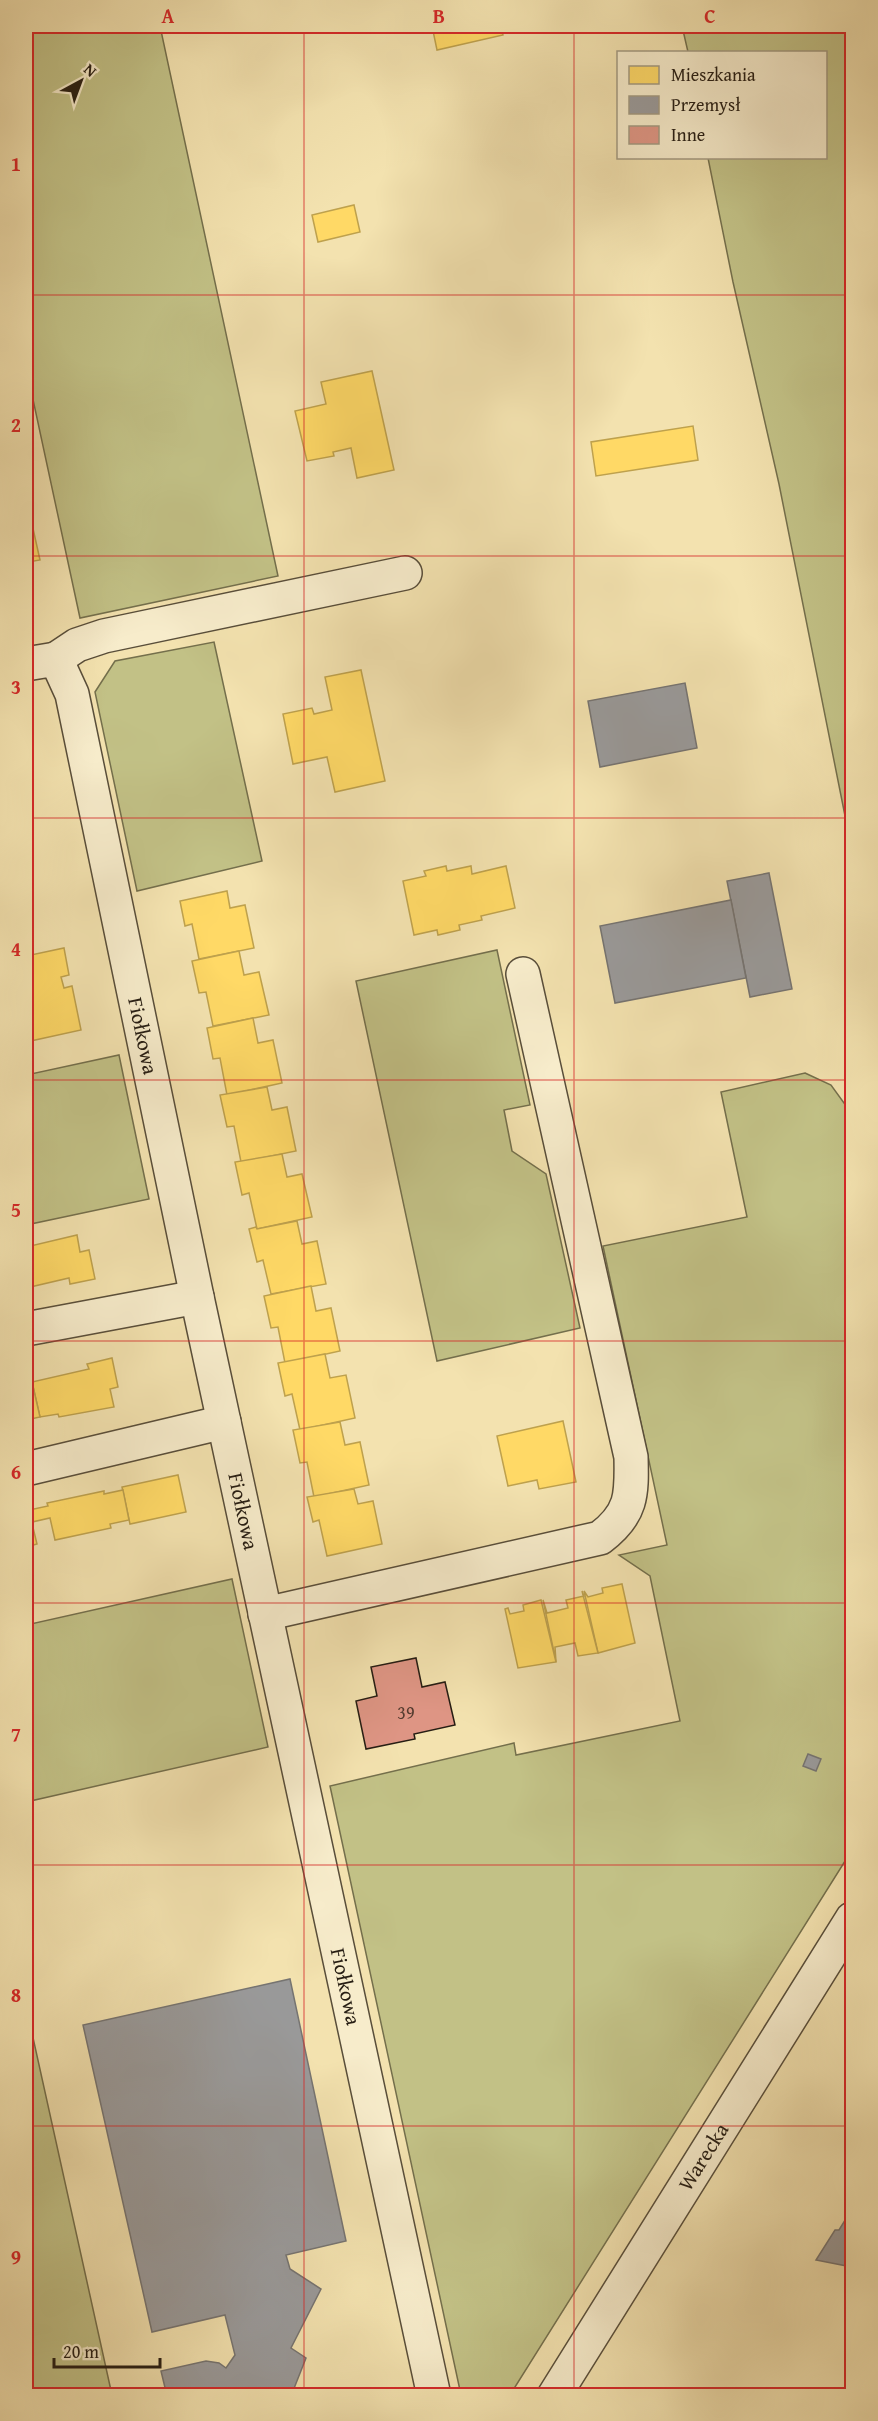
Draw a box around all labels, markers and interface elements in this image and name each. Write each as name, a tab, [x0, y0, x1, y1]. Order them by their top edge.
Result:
text: A	[162, 1, 175, 30]
text: B	[433, 1, 445, 30]
text: C	[704, 1, 716, 30]
north arrow	[51, 51, 111, 111]
legend	[617, 51, 827, 159]
text: N	[79, 57, 103, 82]
text: Mieszkania	[671, 61, 756, 88]
text: Przemysł	[671, 91, 741, 118]
text: Inne	[671, 121, 705, 148]
text: 1	[11, 149, 21, 178]
text: 2	[11, 410, 21, 439]
text: 3	[11, 672, 21, 701]
text: 4	[11, 934, 21, 963]
street label: Fiołkowa	[120, 994, 166, 1077]
text: 5	[11, 1195, 21, 1224]
text: 6	[11, 1457, 21, 1486]
street label: Fiołkowa	[220, 1470, 267, 1553]
house number: 39	[397, 1699, 415, 1726]
text: 7	[11, 1719, 21, 1748]
street label: Fiołkowa	[323, 1945, 370, 2028]
text: 8	[11, 1980, 21, 2009]
street label: Warecka	[670, 2117, 736, 2197]
text: 9	[11, 2242, 21, 2271]
scale bar	[54, 2331, 160, 2369]
text: 20 m	[63, 2338, 99, 2365]

